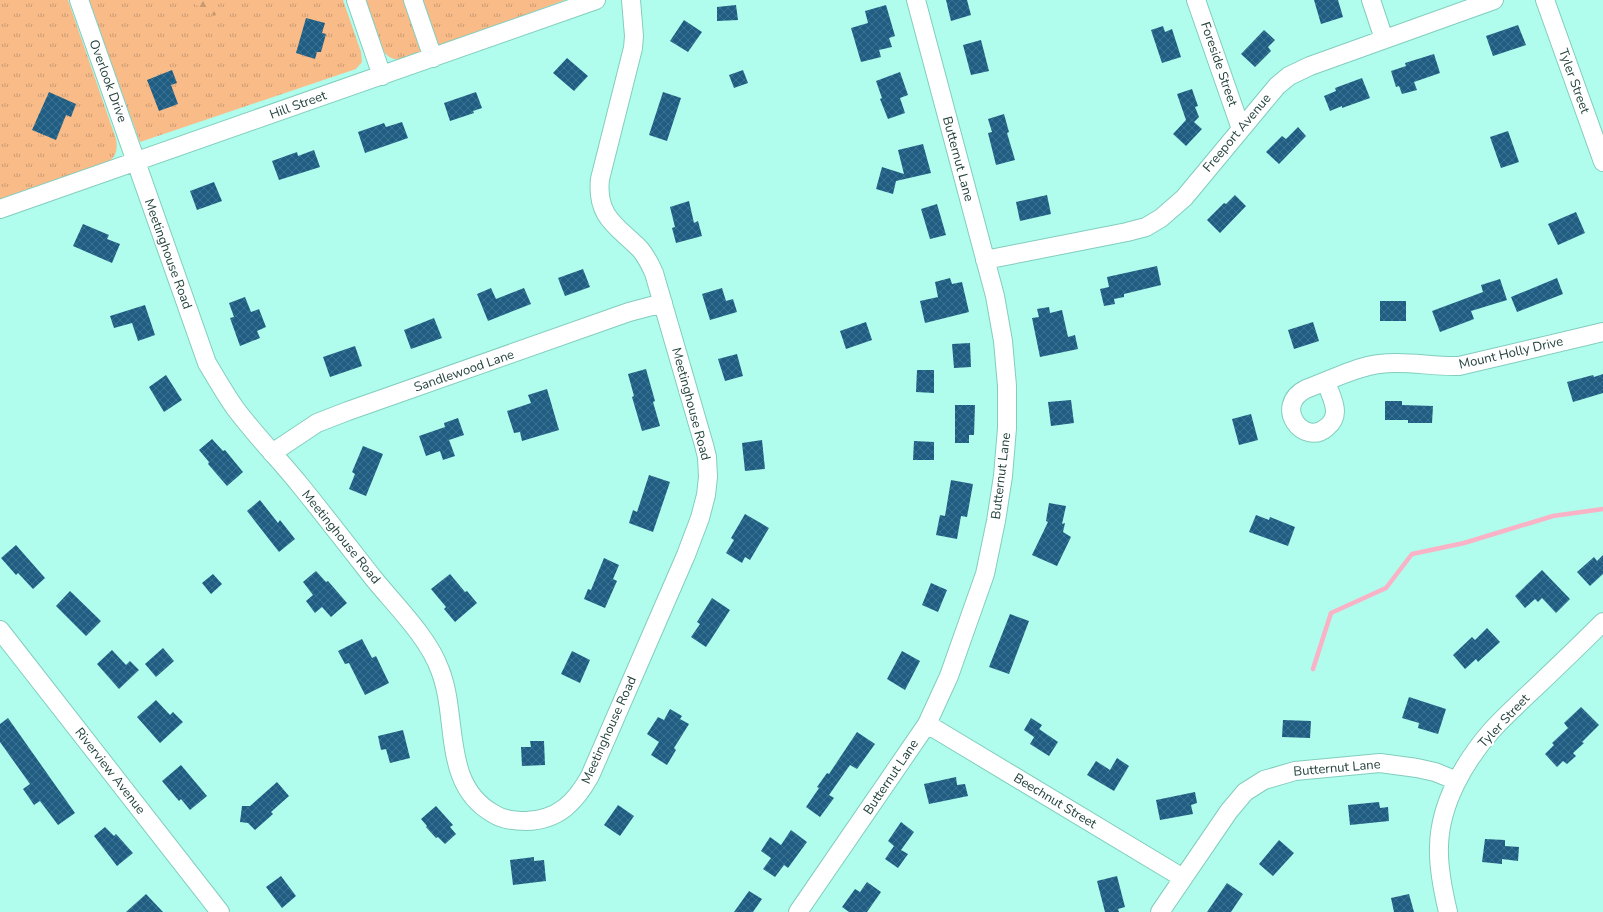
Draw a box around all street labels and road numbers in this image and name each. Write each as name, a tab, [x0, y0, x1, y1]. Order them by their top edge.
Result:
street label: Foreside Street	[1196, 19, 1242, 109]
street label: Overlook Drive	[85, 37, 131, 125]
street label: Tyler Street	[1554, 46, 1594, 116]
street label: Hill Street	[267, 86, 329, 124]
street label: Freeport Avenue	[1199, 90, 1275, 176]
street label: Butternut Lane	[938, 114, 978, 204]
street label: Meetinghouse Road	[140, 196, 196, 312]
street label: Mount Holly Drive	[1457, 332, 1565, 374]
street label: Sandlewood Lane	[411, 345, 517, 397]
street label: Meetinghouse Road	[667, 346, 715, 462]
street label: Butternut Lane	[987, 431, 1015, 520]
street label: Meetinghouse Road	[297, 486, 385, 588]
street label: Meetinghouse Road	[577, 673, 641, 787]
street label: Tyler Street	[1474, 690, 1534, 752]
street label: Riverview Avenue	[70, 724, 150, 818]
street label: Butternut Lane	[859, 736, 923, 818]
street label: Butternut Lane	[1293, 755, 1381, 781]
street label: Beechnut Street	[1010, 769, 1100, 833]

